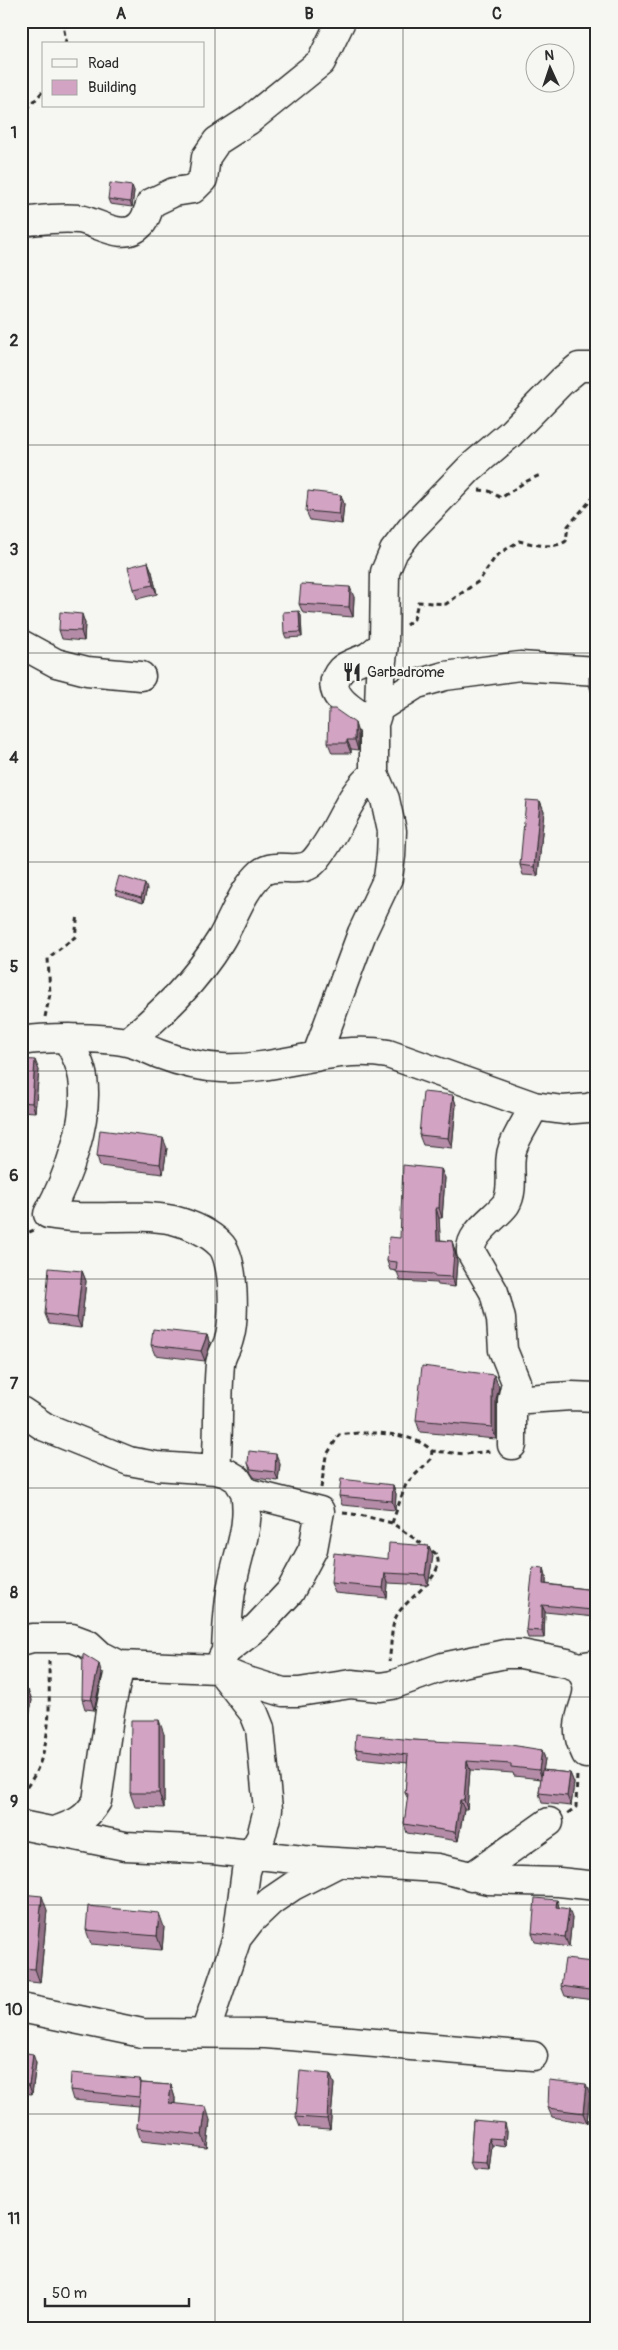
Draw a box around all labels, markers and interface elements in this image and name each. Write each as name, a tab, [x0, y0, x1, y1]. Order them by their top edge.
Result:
text: A	[116, 4, 127, 24]
text: B	[304, 4, 314, 24]
text: C	[492, 4, 502, 24]
legend	[42, 42, 205, 108]
north arrow	[526, 42, 576, 92]
text: N	[544, 47, 555, 64]
text: Road	[88, 54, 119, 73]
text: Building	[88, 78, 136, 97]
text: 1	[11, 123, 17, 143]
text: 2	[10, 331, 19, 351]
text: 3	[10, 540, 19, 560]
restaurant icon: Garbadrome	[341, 661, 363, 683]
place label: Garbadrome	[367, 663, 445, 682]
text: 4	[9, 748, 19, 768]
text: 5	[10, 957, 19, 977]
text: 6	[9, 1166, 19, 1186]
text: 7	[10, 1374, 19, 1394]
text: 8	[10, 1583, 18, 1603]
text: 9	[10, 1792, 18, 1812]
text: 10	[5, 2000, 23, 2020]
text: 11	[8, 2209, 20, 2229]
scale bar	[45, 2275, 189, 2307]
text: 50 m	[52, 2284, 87, 2303]

